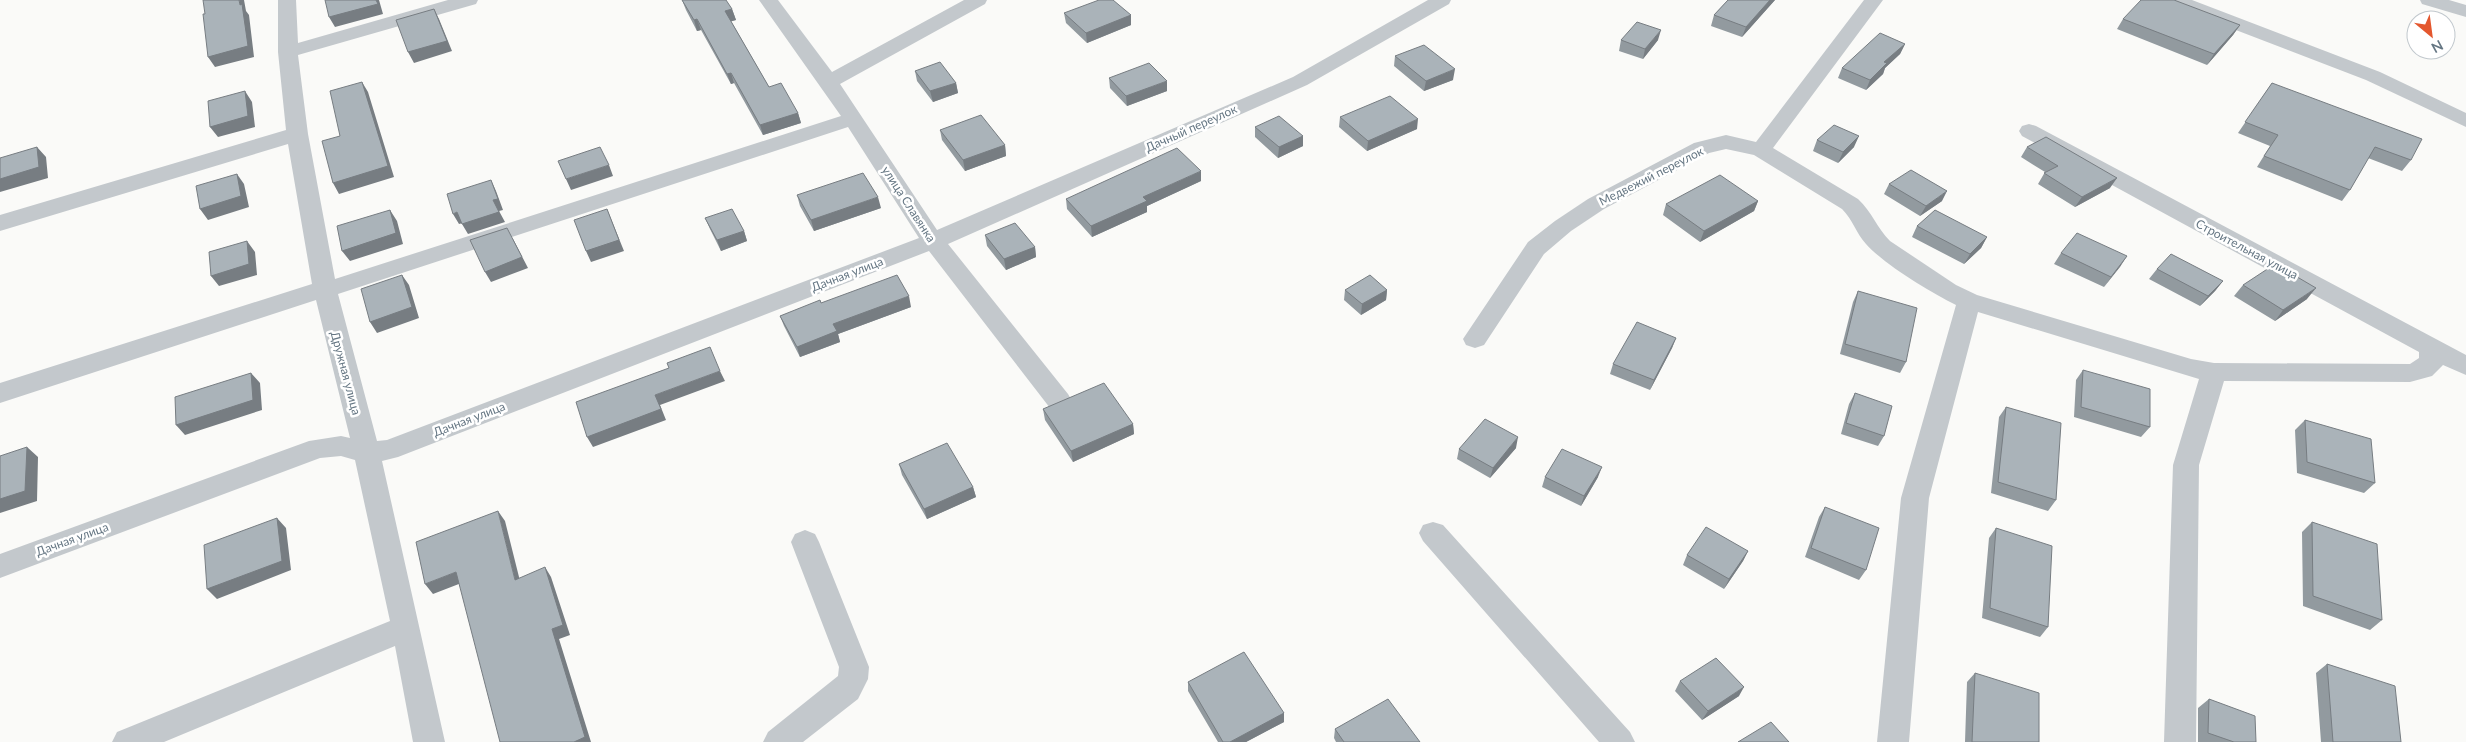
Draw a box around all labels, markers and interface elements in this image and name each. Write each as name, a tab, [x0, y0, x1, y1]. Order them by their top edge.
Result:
north arrow	[2406, 10, 2456, 60]
text: N	[2429, 37, 2446, 57]
street label: Дачный переулок	[1143, 101, 1240, 155]
street label: Медвежий переулок	[1596, 143, 1706, 209]
street label: улица Славянка	[879, 163, 939, 245]
street label: Строительная улица	[2193, 216, 2301, 282]
street label: Дачная улица	[809, 253, 885, 295]
street label: Дружная улица	[328, 330, 364, 417]
street label: Дачная улица	[431, 398, 507, 440]
street label: Дачная улица	[34, 519, 110, 559]

